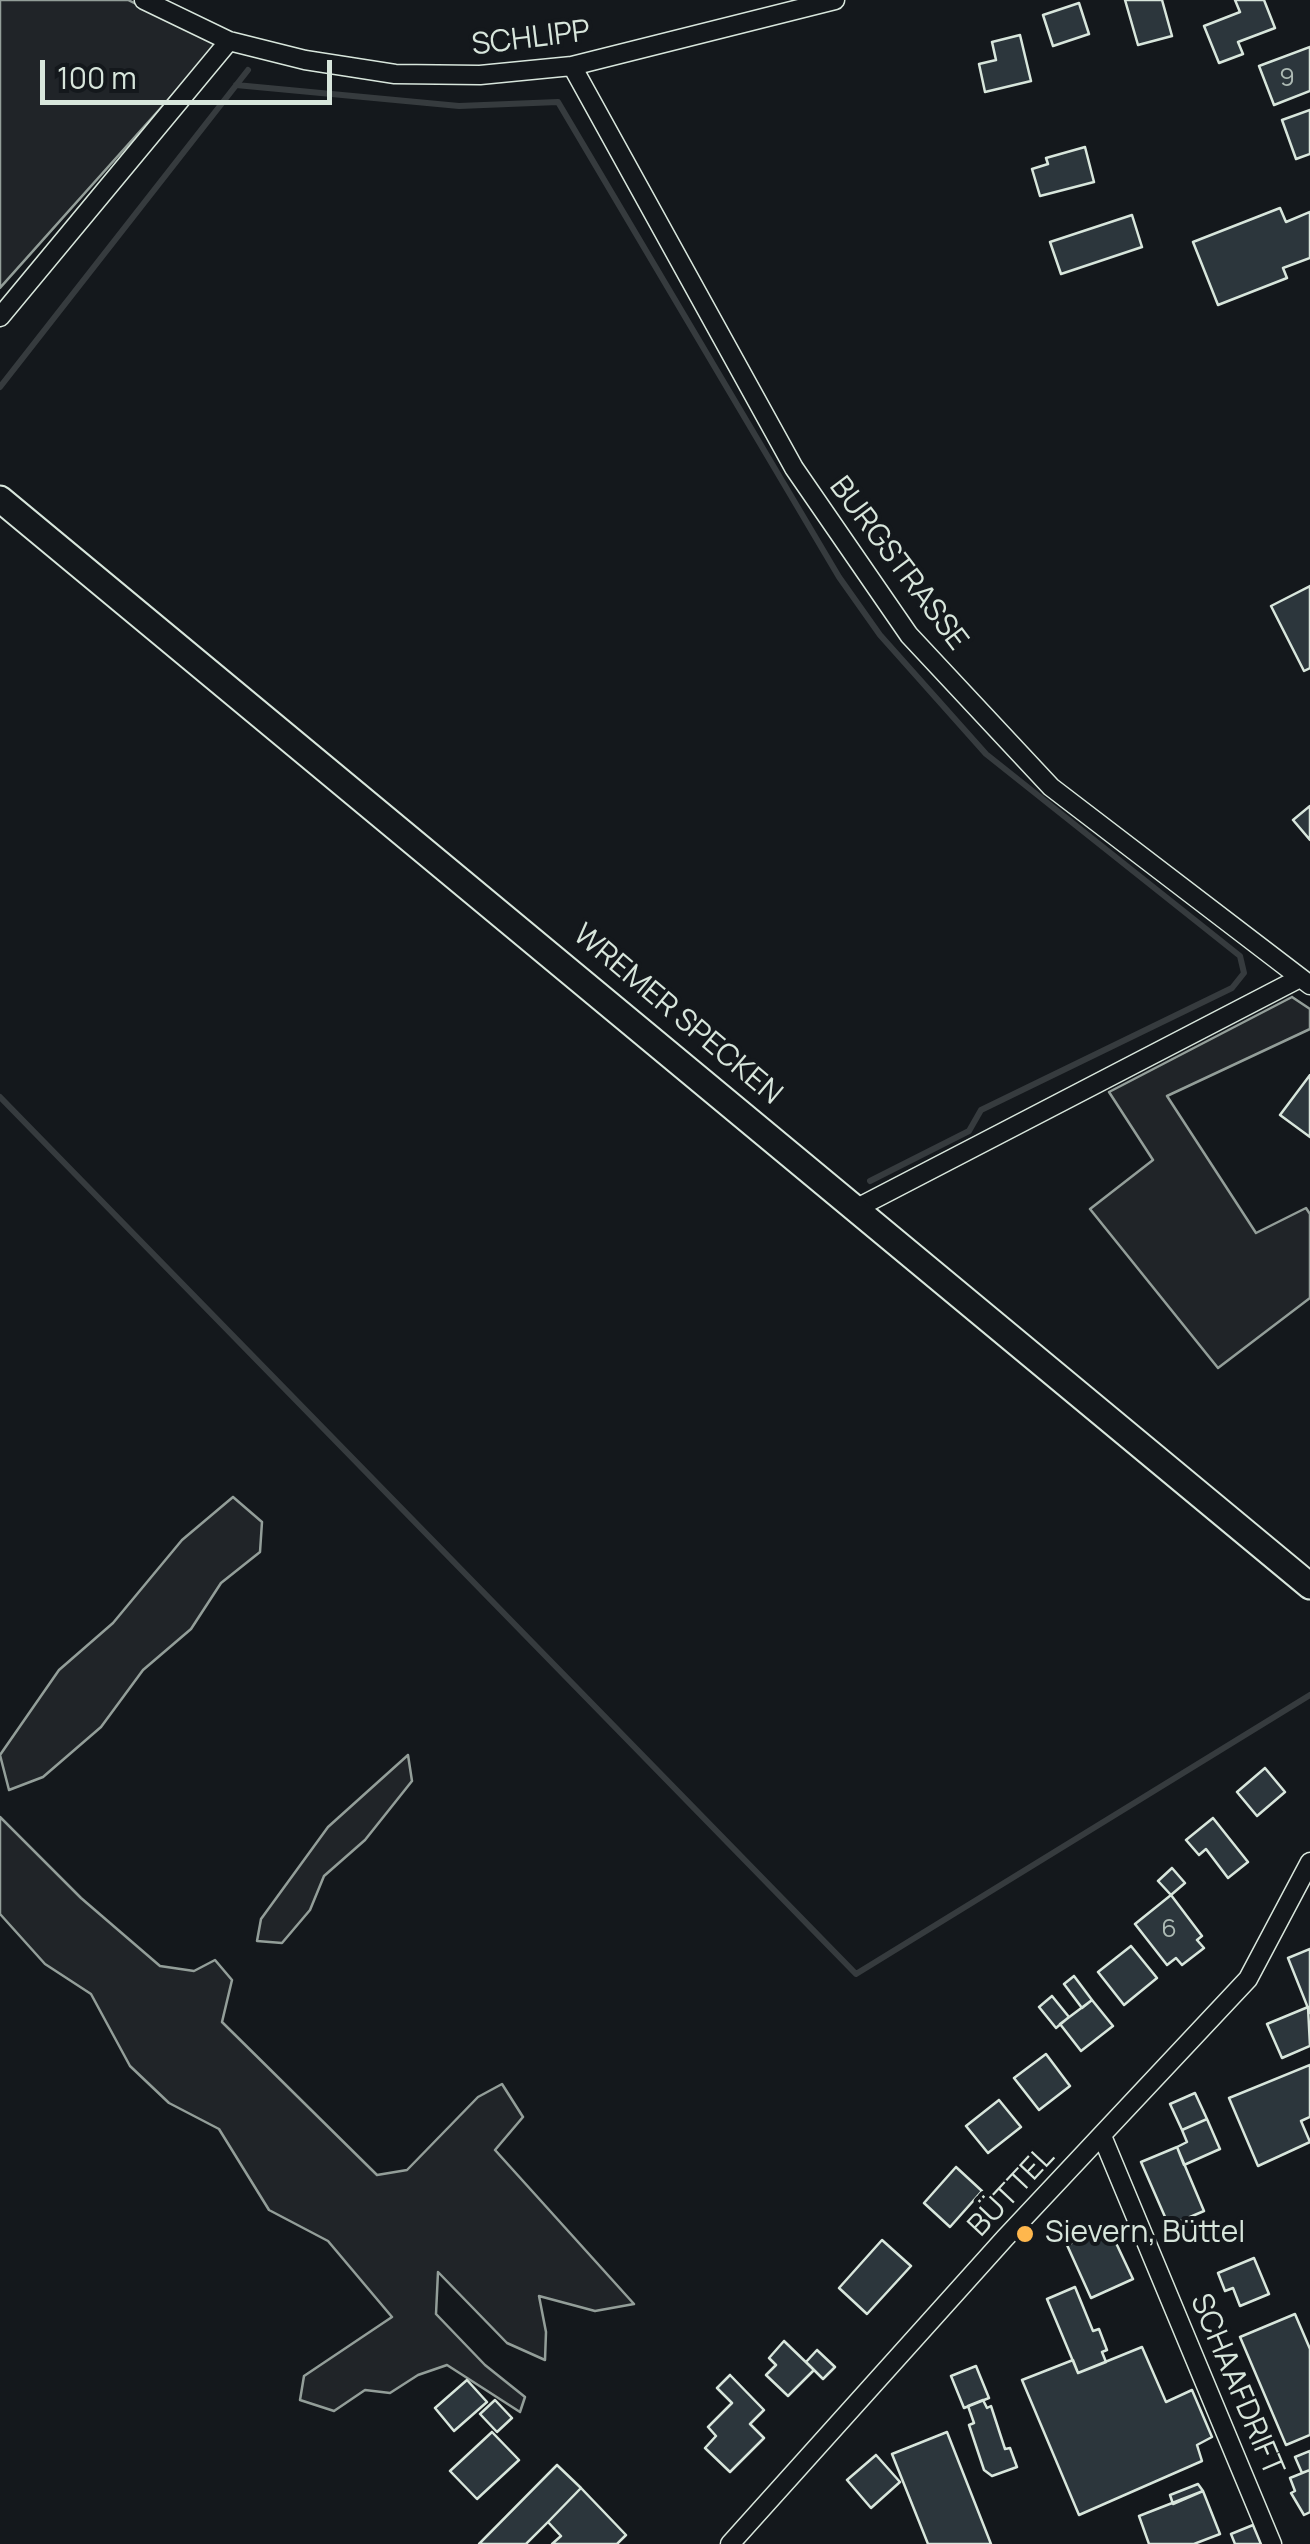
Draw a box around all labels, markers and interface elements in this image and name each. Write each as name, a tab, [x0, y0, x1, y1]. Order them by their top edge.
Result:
street label: SCHLIPP	[470, 14, 592, 64]
scale bar	[45, 40, 338, 102]
text: 100 m	[57, 57, 137, 98]
house number: 9	[1279, 64, 1295, 94]
street label: BURGSTRASSE	[821, 470, 975, 658]
street label: WREMER SPECKEN	[565, 917, 789, 1113]
house number: 6	[1161, 1915, 1177, 1945]
street label: BÜTTEL	[962, 2140, 1062, 2244]
place label: Sievern, Büttel	[1045, 2216, 1245, 2252]
marker: Sievern, Büttel	[1014, 2223, 1036, 2245]
street label: SCHAAFDRIFT	[1182, 2289, 1290, 2481]

